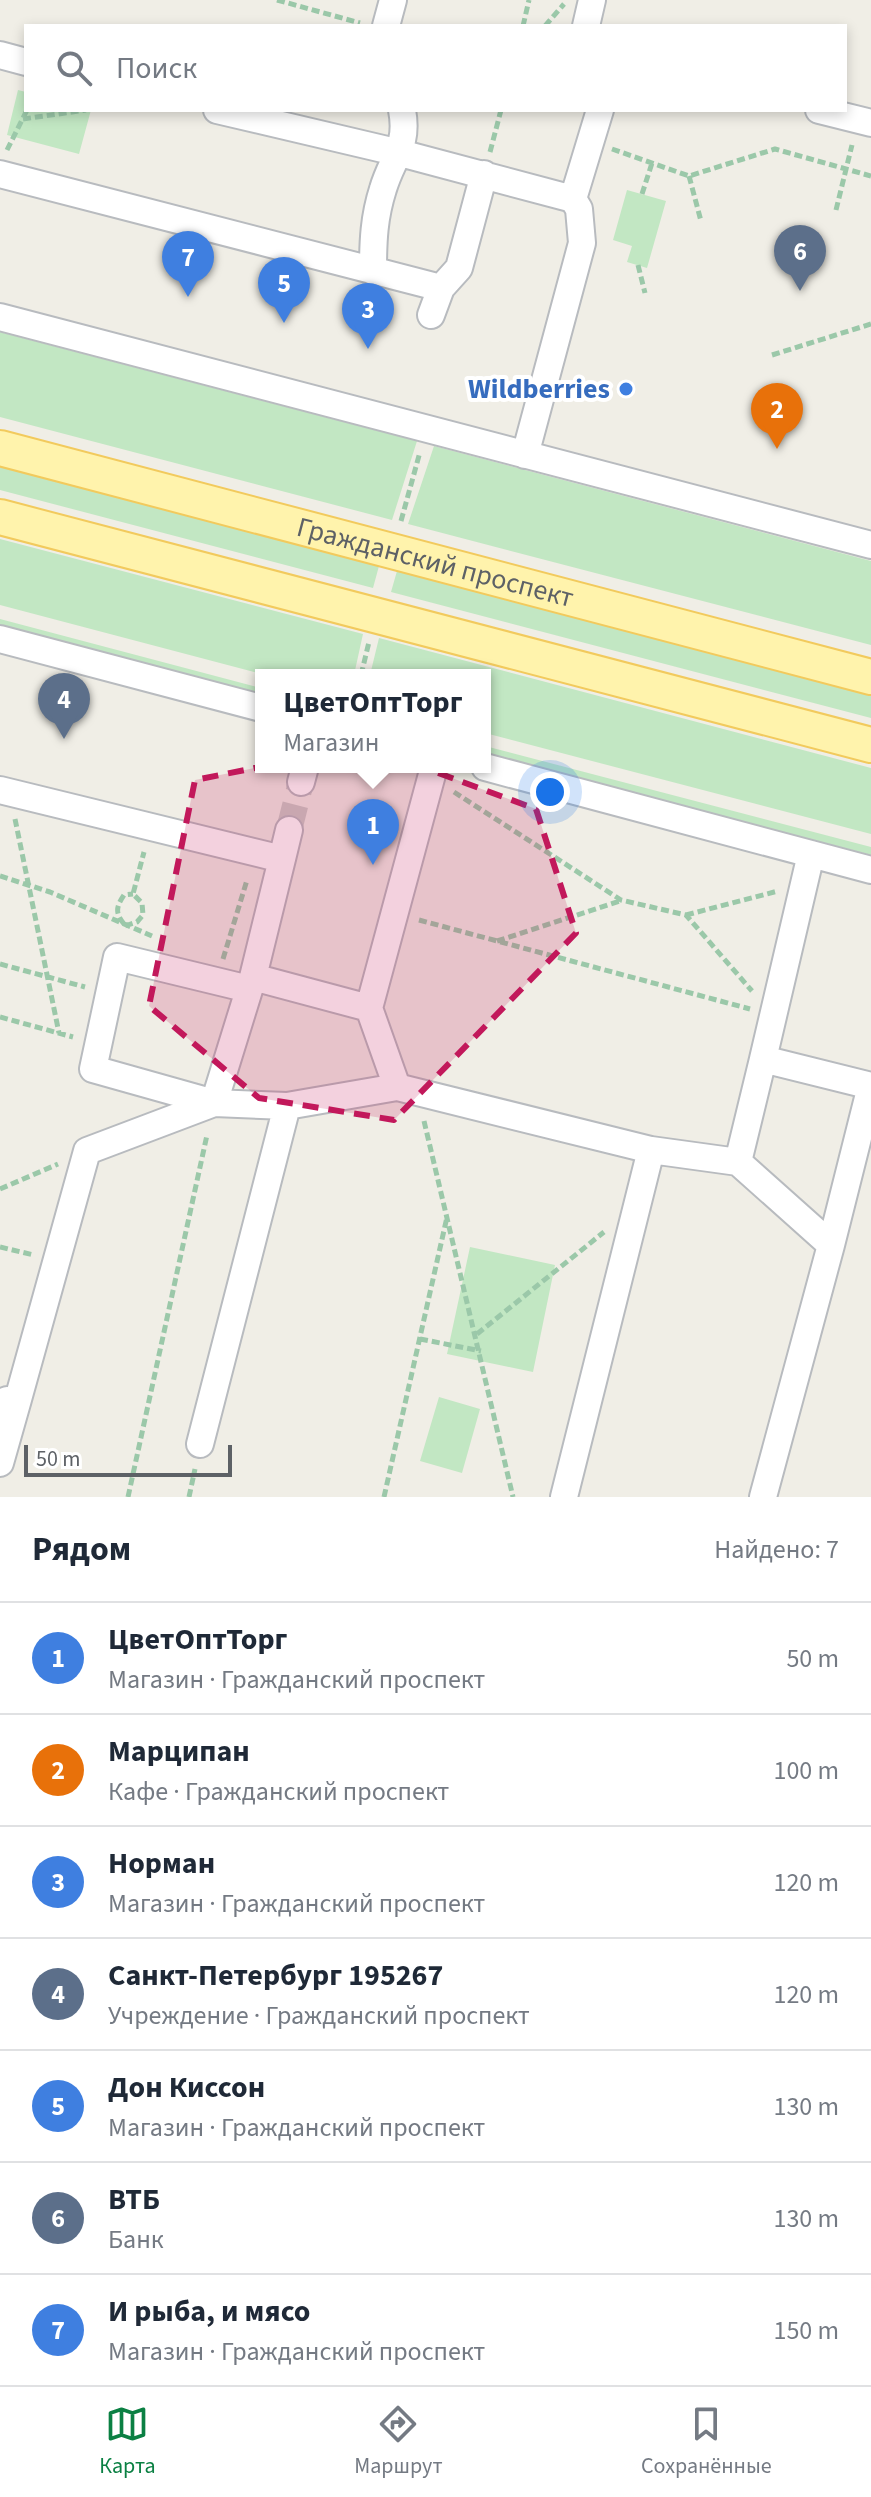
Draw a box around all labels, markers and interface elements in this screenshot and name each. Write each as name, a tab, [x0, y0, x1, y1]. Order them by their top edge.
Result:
search box	[24, 24, 847, 112]
icon: search	[52, 46, 96, 90]
text: Поиск	[116, 47, 197, 90]
pin: 6	[774, 225, 826, 291]
pin: 7	[162, 231, 214, 297]
pin: 5	[258, 257, 310, 323]
pin: 3	[342, 283, 394, 349]
place label: Wildberries	[468, 369, 610, 409]
marker: Wildberries	[617, 380, 635, 398]
pin: 2	[751, 383, 803, 449]
street label: Гражданский проспект	[292, 507, 578, 618]
popup	[255, 669, 491, 773]
pin: 4	[38, 673, 90, 739]
text: ЦветОптТорг	[283, 681, 463, 724]
text: Магазин	[283, 724, 379, 761]
your location	[530, 772, 570, 812]
pin: 1	[347, 799, 399, 865]
scale bar	[24, 1441, 232, 1477]
text: 50 m	[36, 1443, 81, 1475]
text: Рядом	[32, 1525, 131, 1574]
text: Найдено: 7	[714, 1531, 839, 1568]
text: ЦветОптТорг	[108, 1618, 288, 1661]
text: 1	[51, 1640, 65, 1677]
text: 50 m	[786, 1640, 839, 1677]
text: Магазин · Гражданский проспект	[108, 1661, 485, 1698]
text: Марципан	[108, 1730, 250, 1773]
text: 2	[51, 1752, 65, 1789]
text: 100 m	[773, 1752, 839, 1789]
text: Кафе · Гражданский проспект	[108, 1773, 449, 1810]
text: Норман	[108, 1842, 215, 1885]
text: 3	[51, 1864, 65, 1901]
text: 120 m	[773, 1864, 839, 1901]
text: Магазин · Гражданский проспект	[108, 1885, 485, 1922]
text: Санкт-Петербург 195267	[108, 1954, 443, 1997]
text: 4	[51, 1976, 65, 2013]
text: 120 m	[773, 1976, 839, 2013]
text: Учреждение · Гражданский проспект	[108, 1997, 530, 2034]
text: Дон Киссон	[108, 2066, 265, 2109]
text: 5	[51, 2088, 65, 2125]
text: 130 m	[773, 2088, 839, 2125]
text: Магазин · Гражданский проспект	[108, 2109, 485, 2146]
text: ВТБ	[108, 2178, 160, 2221]
text: 6	[51, 2200, 65, 2237]
text: 130 m	[773, 2200, 839, 2237]
text: Банк	[108, 2221, 164, 2258]
text: И рыба, и мясо	[108, 2290, 311, 2333]
text: 7	[51, 2312, 65, 2349]
text: 150 m	[773, 2312, 839, 2349]
text: Магазин · Гражданский проспект	[108, 2333, 485, 2370]
tab: Карта	[99, 2402, 156, 2482]
tab: Маршрут	[354, 2402, 443, 2482]
tab: Сохранённые	[641, 2402, 772, 2482]

